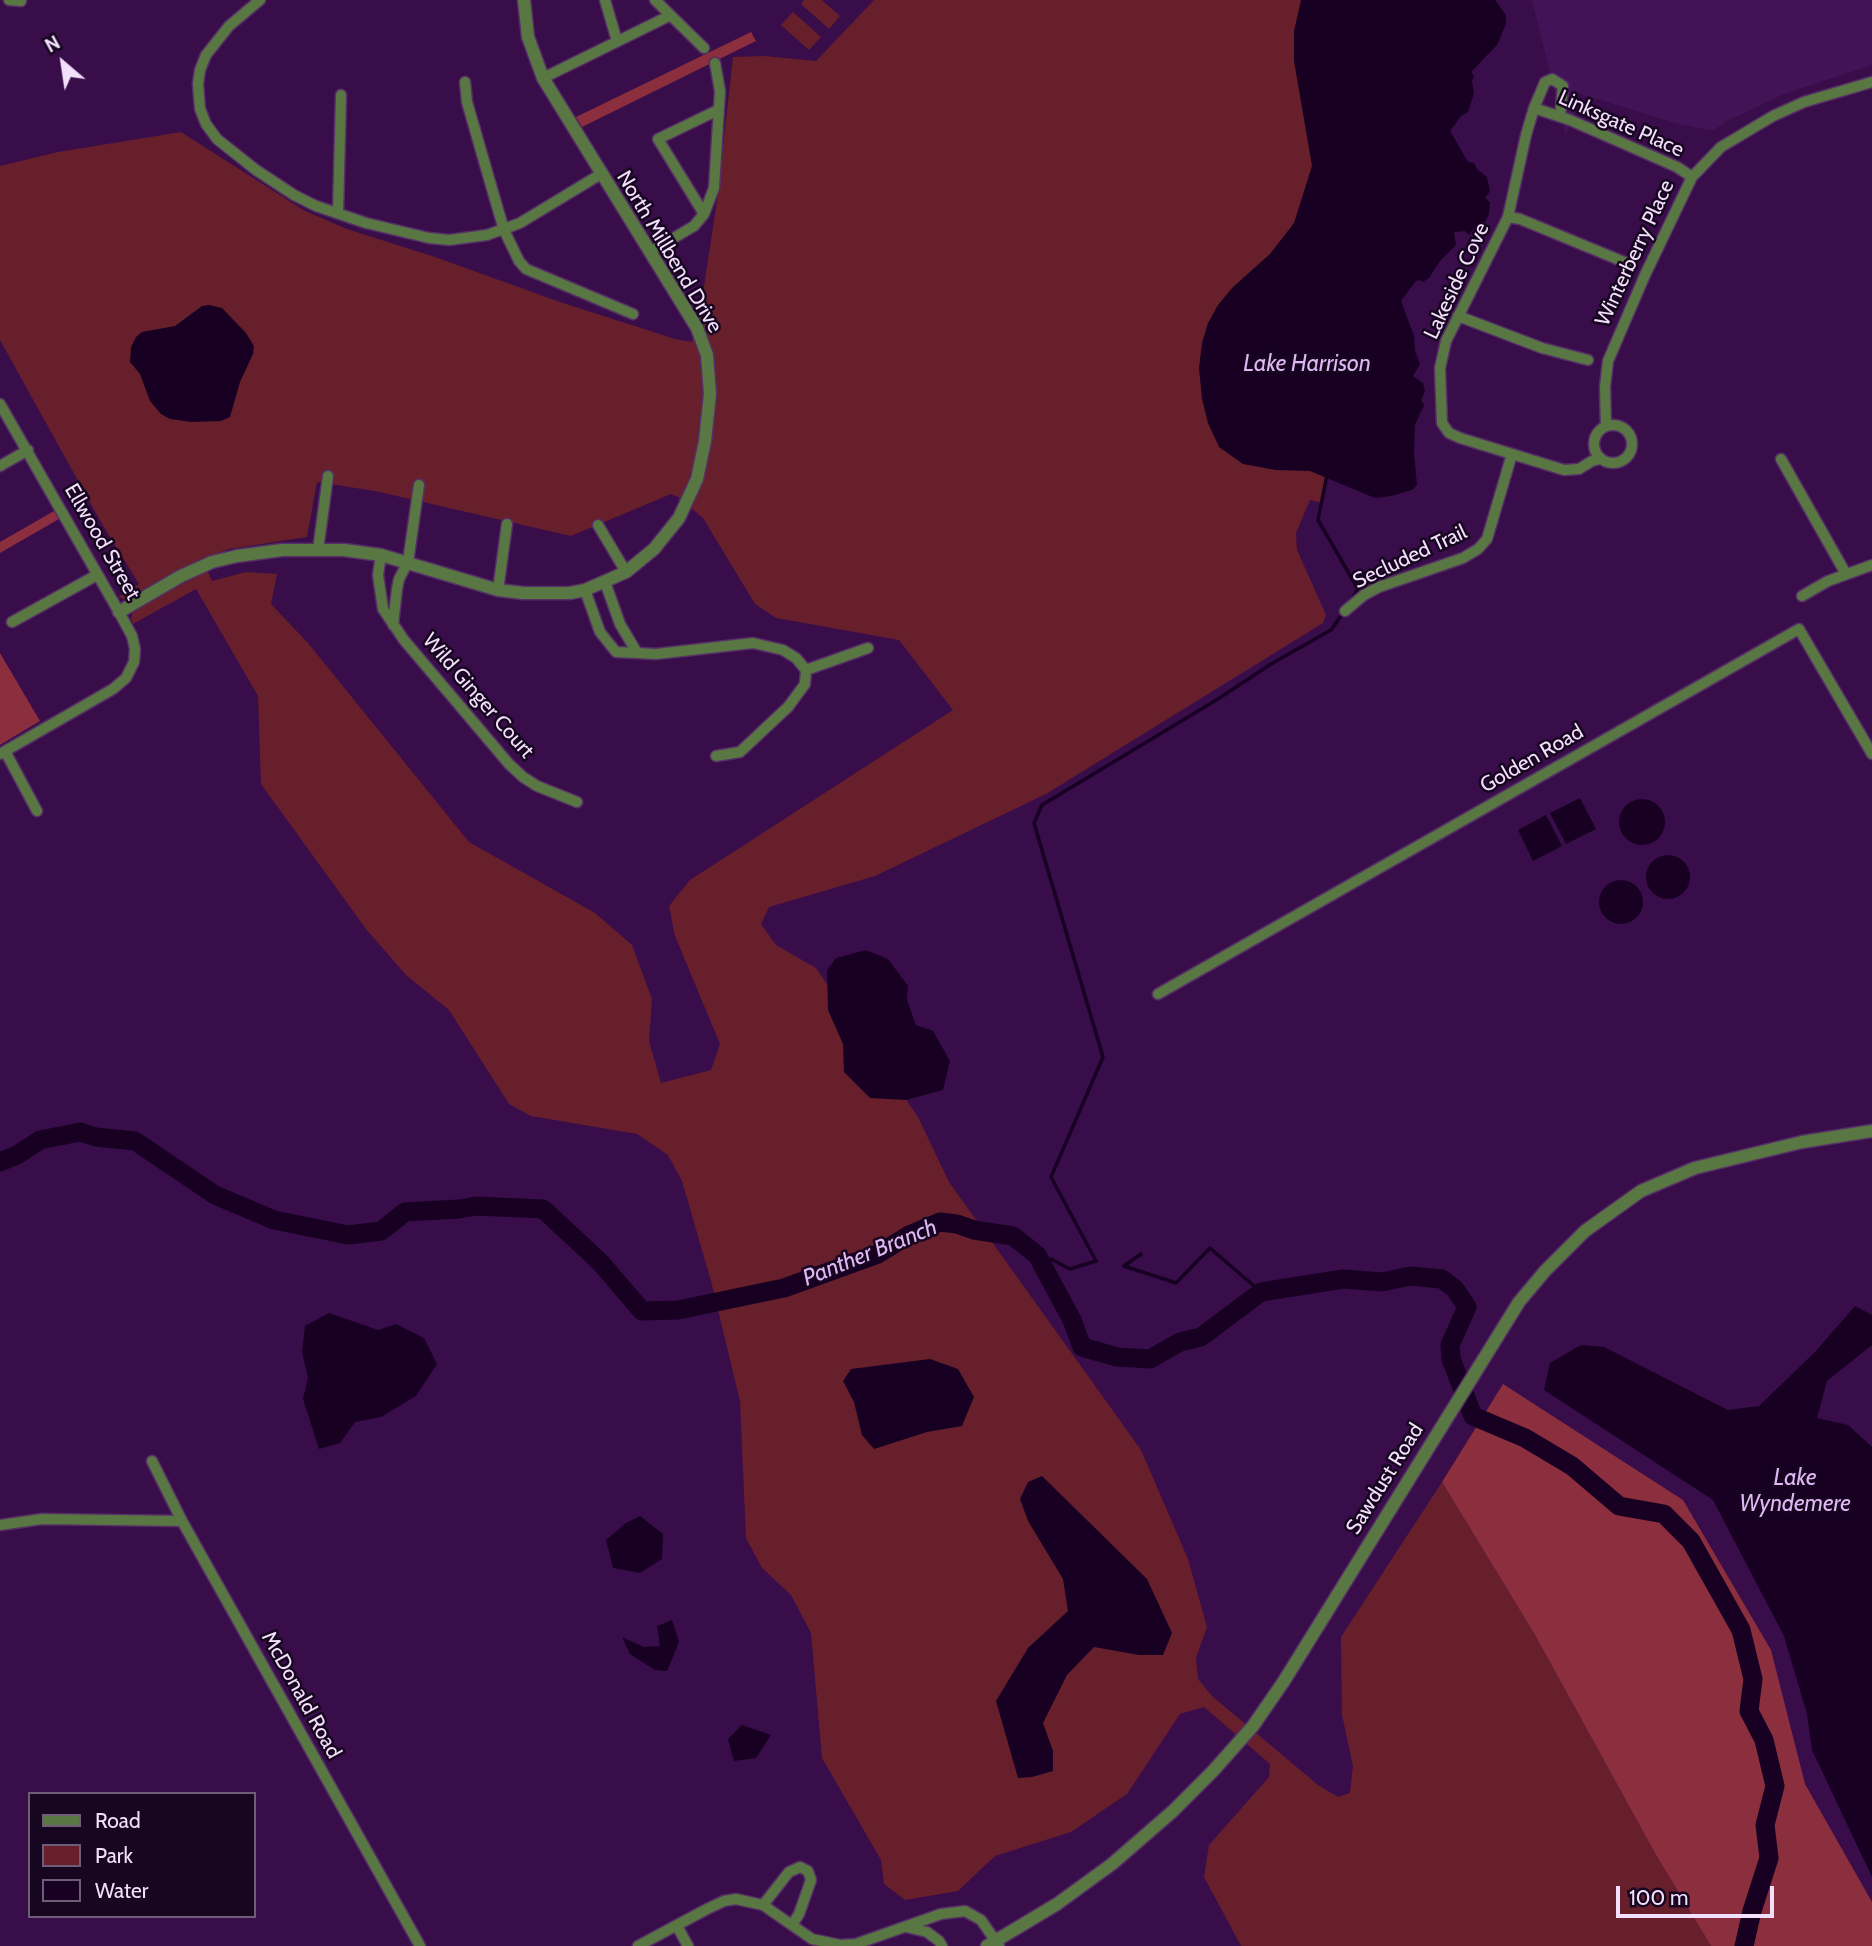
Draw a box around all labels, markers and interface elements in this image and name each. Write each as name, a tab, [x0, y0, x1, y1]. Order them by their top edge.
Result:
north arrow	[28, 28, 98, 98]
text: N	[41, 31, 64, 58]
street label: Linksgate Place	[1554, 85, 1688, 163]
street label: North Millbend Drive	[611, 166, 727, 338]
street label: Winterberry Place	[1590, 176, 1680, 330]
street label: Lakeside Cove	[1419, 219, 1495, 343]
water label: Lake Harrison	[1243, 350, 1371, 378]
street label: Ellwood Street	[59, 479, 145, 605]
street label: Secluded Trail	[1349, 520, 1471, 594]
street label: Wild Ginger Court	[417, 628, 539, 764]
street label: Golden Road	[1476, 719, 1588, 799]
water label: Panther Branch	[799, 1214, 941, 1292]
street label: Sawdust Road	[1341, 1419, 1429, 1539]
water label: Lake Wyndemere	[1739, 1464, 1851, 1518]
street label: McDonald Road	[256, 1627, 346, 1763]
legend	[28, 1792, 256, 1918]
text: Road	[95, 1808, 141, 1833]
text: Park	[95, 1843, 133, 1868]
scale bar	[1620, 1872, 1778, 1916]
text: Water	[95, 1878, 148, 1903]
text: 100 m	[1629, 1885, 1688, 1910]

